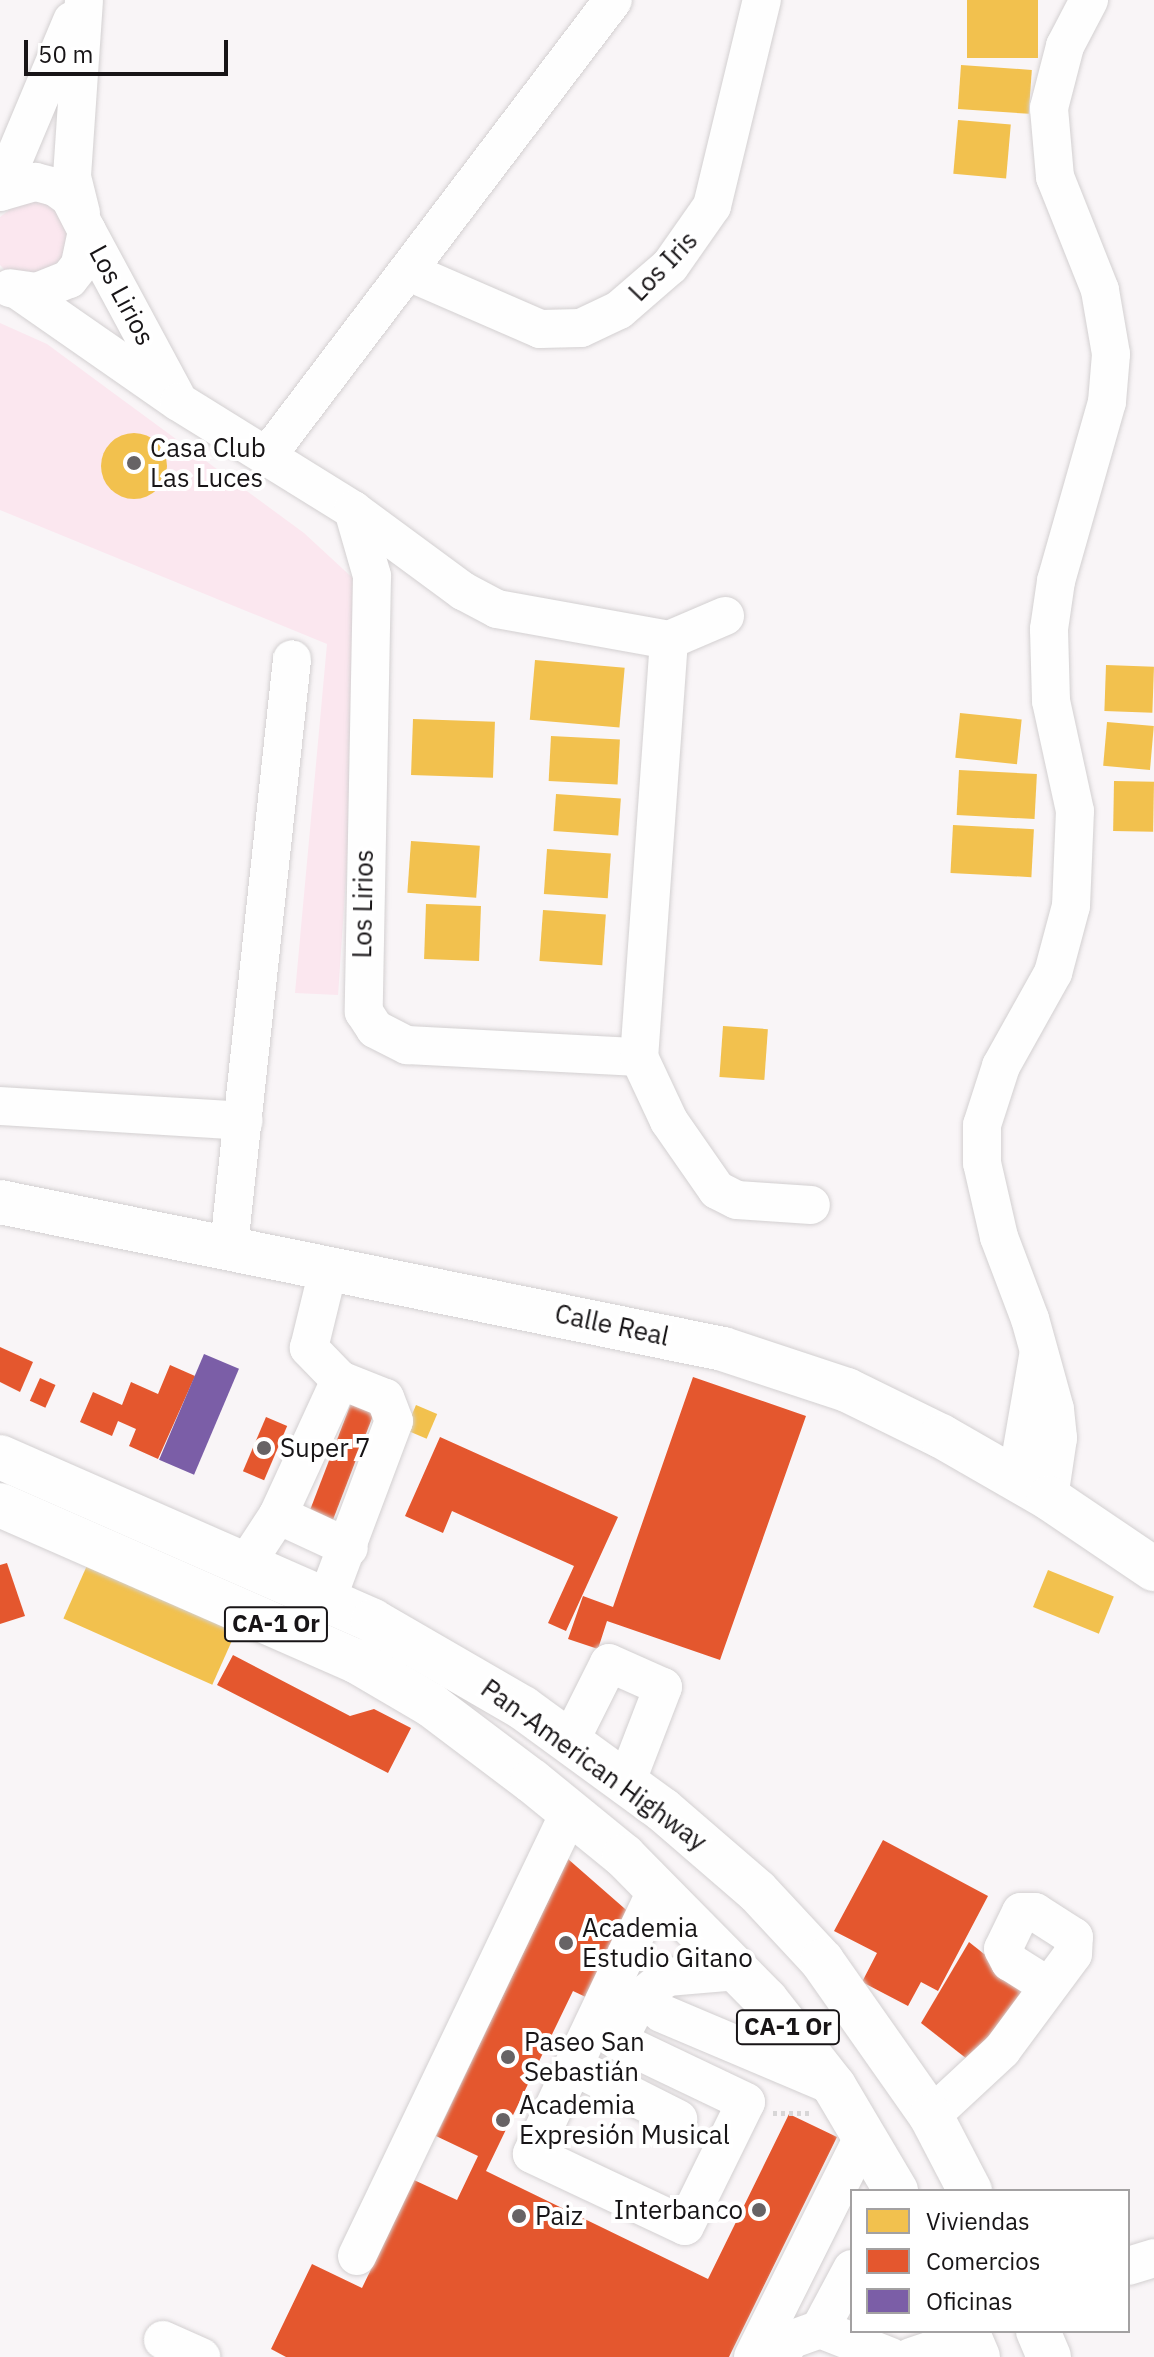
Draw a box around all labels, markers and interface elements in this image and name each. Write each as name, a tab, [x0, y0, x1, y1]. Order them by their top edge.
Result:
scale bar	[28, 24, 232, 74]
text: 50 m	[38, 38, 93, 70]
street label: Los Iris	[622, 225, 704, 307]
street label: Los Lirios	[83, 240, 161, 350]
place label: Casa Club Las Luces	[150, 432, 266, 494]
marker: Casa Club Las Luces	[125, 454, 143, 472]
street label: Los Lirios	[346, 849, 380, 959]
street label: Calle Real	[552, 1298, 672, 1352]
place label: Super 7	[280, 1432, 371, 1464]
marker: Super 7	[255, 1439, 273, 1457]
road number: CA-1 Or	[222, 1604, 330, 1644]
street label: Pan-American Highway	[475, 1673, 713, 1857]
place label: Academia Estudio Gitano	[582, 1912, 753, 1974]
marker: Academia Estudio Gitano	[557, 1934, 575, 1952]
road number: CA-1 Or	[734, 2007, 842, 2047]
place label: Paseo San Sebastián	[524, 2026, 645, 2088]
marker: Paseo San Sebastián	[499, 2048, 517, 2066]
place label: Academia Expresión Musical	[519, 2089, 730, 2150]
marker: Academia Expresión Musical	[494, 2111, 512, 2129]
legend	[850, 2189, 1130, 2333]
place label: Interbanco	[614, 2194, 743, 2226]
place label: Paiz	[535, 2200, 583, 2232]
marker: Interbanco	[750, 2201, 768, 2219]
text: Viviendas	[926, 2205, 1030, 2237]
marker: Paiz	[510, 2207, 528, 2225]
text: Comercios	[926, 2245, 1040, 2277]
text: Oficinas	[926, 2285, 1013, 2317]

